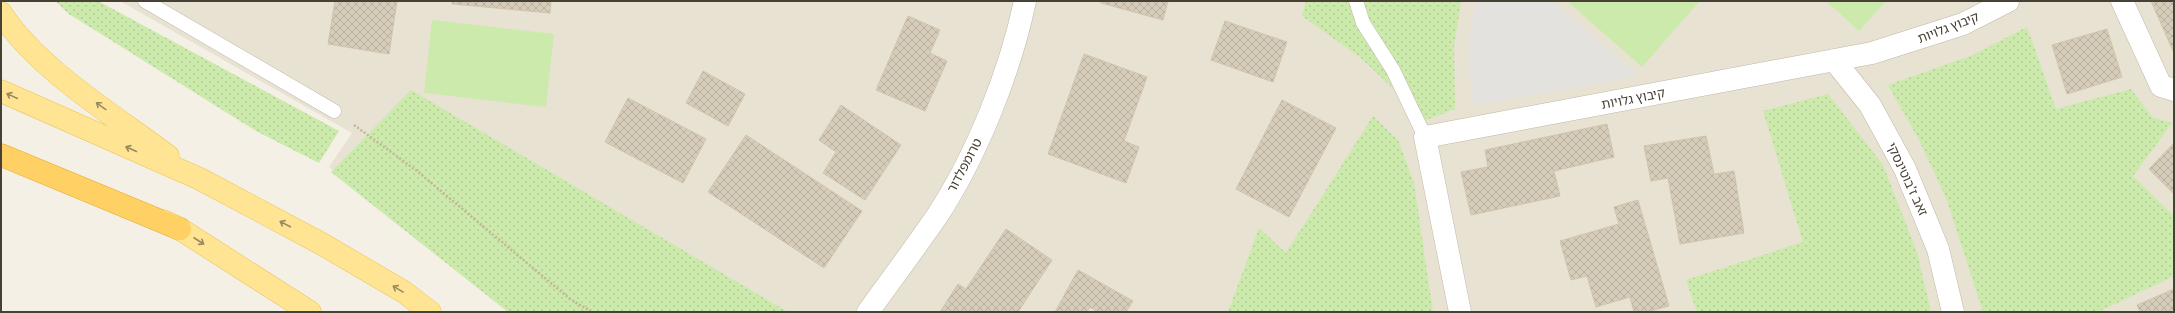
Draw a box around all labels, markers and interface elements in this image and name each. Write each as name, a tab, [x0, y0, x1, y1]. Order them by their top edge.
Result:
street label: קיבוץ גלויות	[1915, 9, 1981, 46]
street label: קיבוץ גלויות	[1600, 85, 1666, 112]
one-way arrow	[7, 92, 19, 99]
one-way arrow	[95, 102, 106, 110]
street label: טרומפלדור	[944, 136, 985, 195]
street label: זאב ז'בוטינסקי	[1884, 140, 1931, 218]
one-way arrow	[126, 144, 138, 152]
one-way arrow	[280, 220, 292, 228]
one-way arrow	[194, 237, 205, 246]
one-way arrow	[392, 284, 404, 292]

